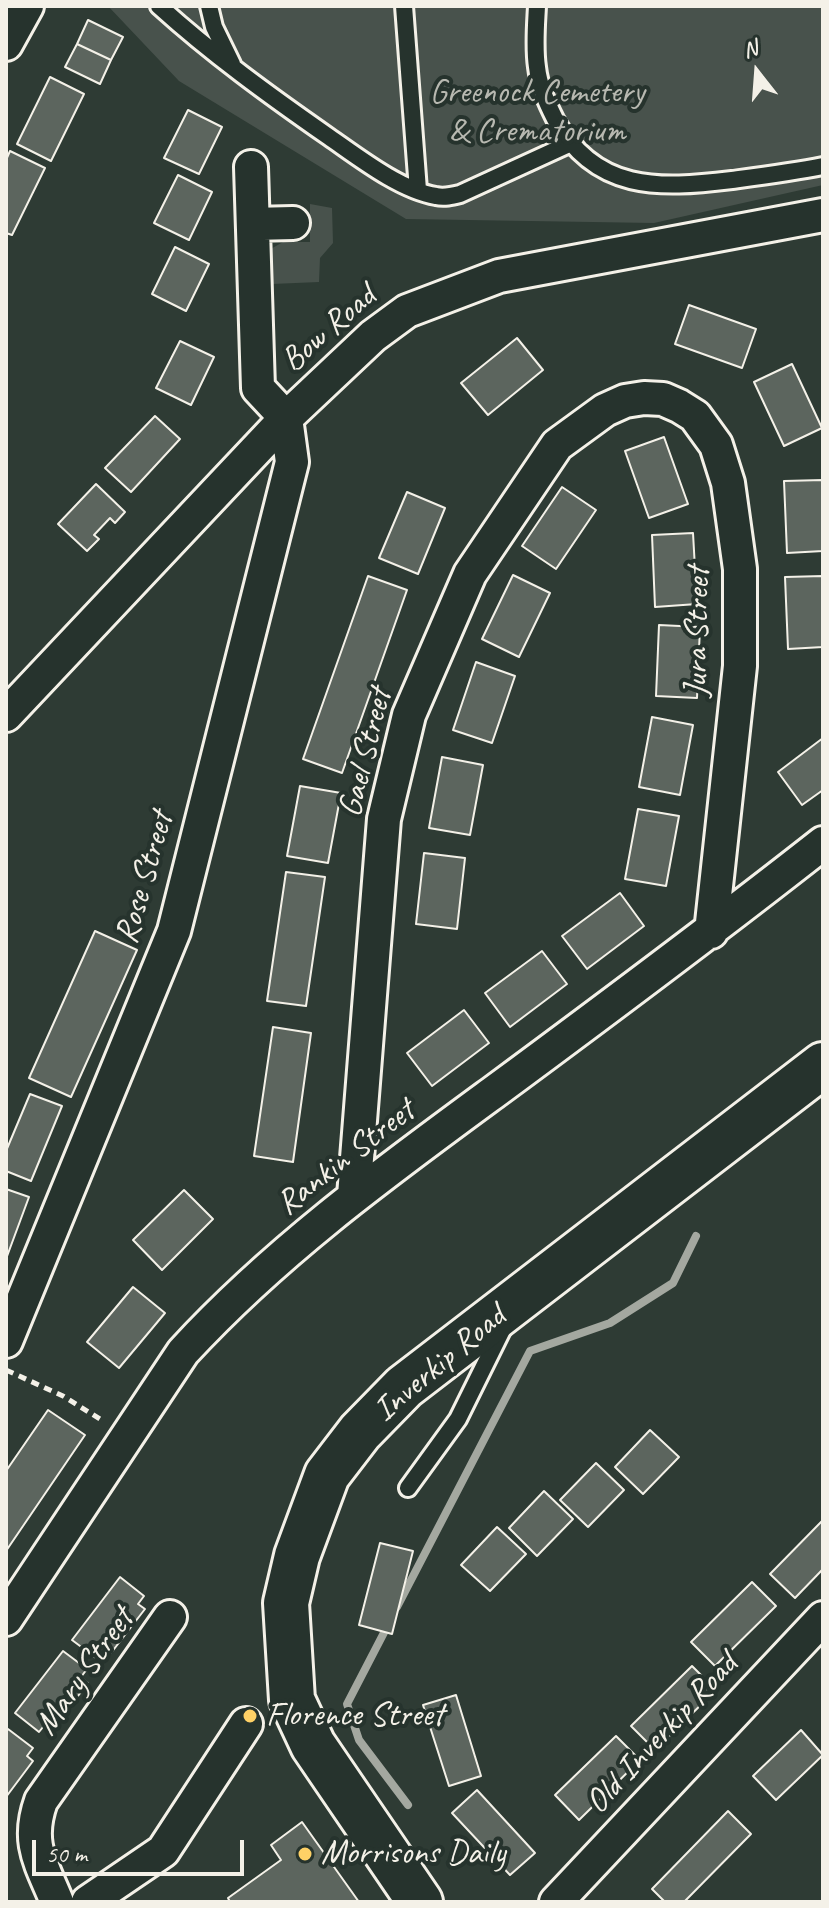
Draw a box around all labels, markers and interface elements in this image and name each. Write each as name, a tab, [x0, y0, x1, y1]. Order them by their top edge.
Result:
north arrow	[717, 32, 797, 112]
text: N	[739, 34, 761, 64]
park label: Greenock Cemetery & Crematorium	[430, 73, 644, 152]
street label: Bow Road	[273, 277, 385, 381]
street label: Jura Street	[676, 566, 720, 698]
street label: Gael Street	[330, 685, 402, 821]
street label: Rose Street	[107, 808, 183, 948]
street label: Rankin Street	[269, 1091, 423, 1225]
street label: Inverkip Road	[366, 1297, 514, 1431]
street label: Mary Street	[27, 1601, 143, 1743]
street label: Old Inverkip Road	[577, 1645, 747, 1823]
place label: Florence Street	[266, 1696, 444, 1736]
marker: Florence Street	[241, 1707, 259, 1725]
scale bar	[36, 1824, 248, 1874]
place label: Morrisons Daily	[321, 1834, 505, 1874]
text: 50 m	[46, 1839, 87, 1869]
marker: Morrisons Daily	[296, 1845, 314, 1863]

